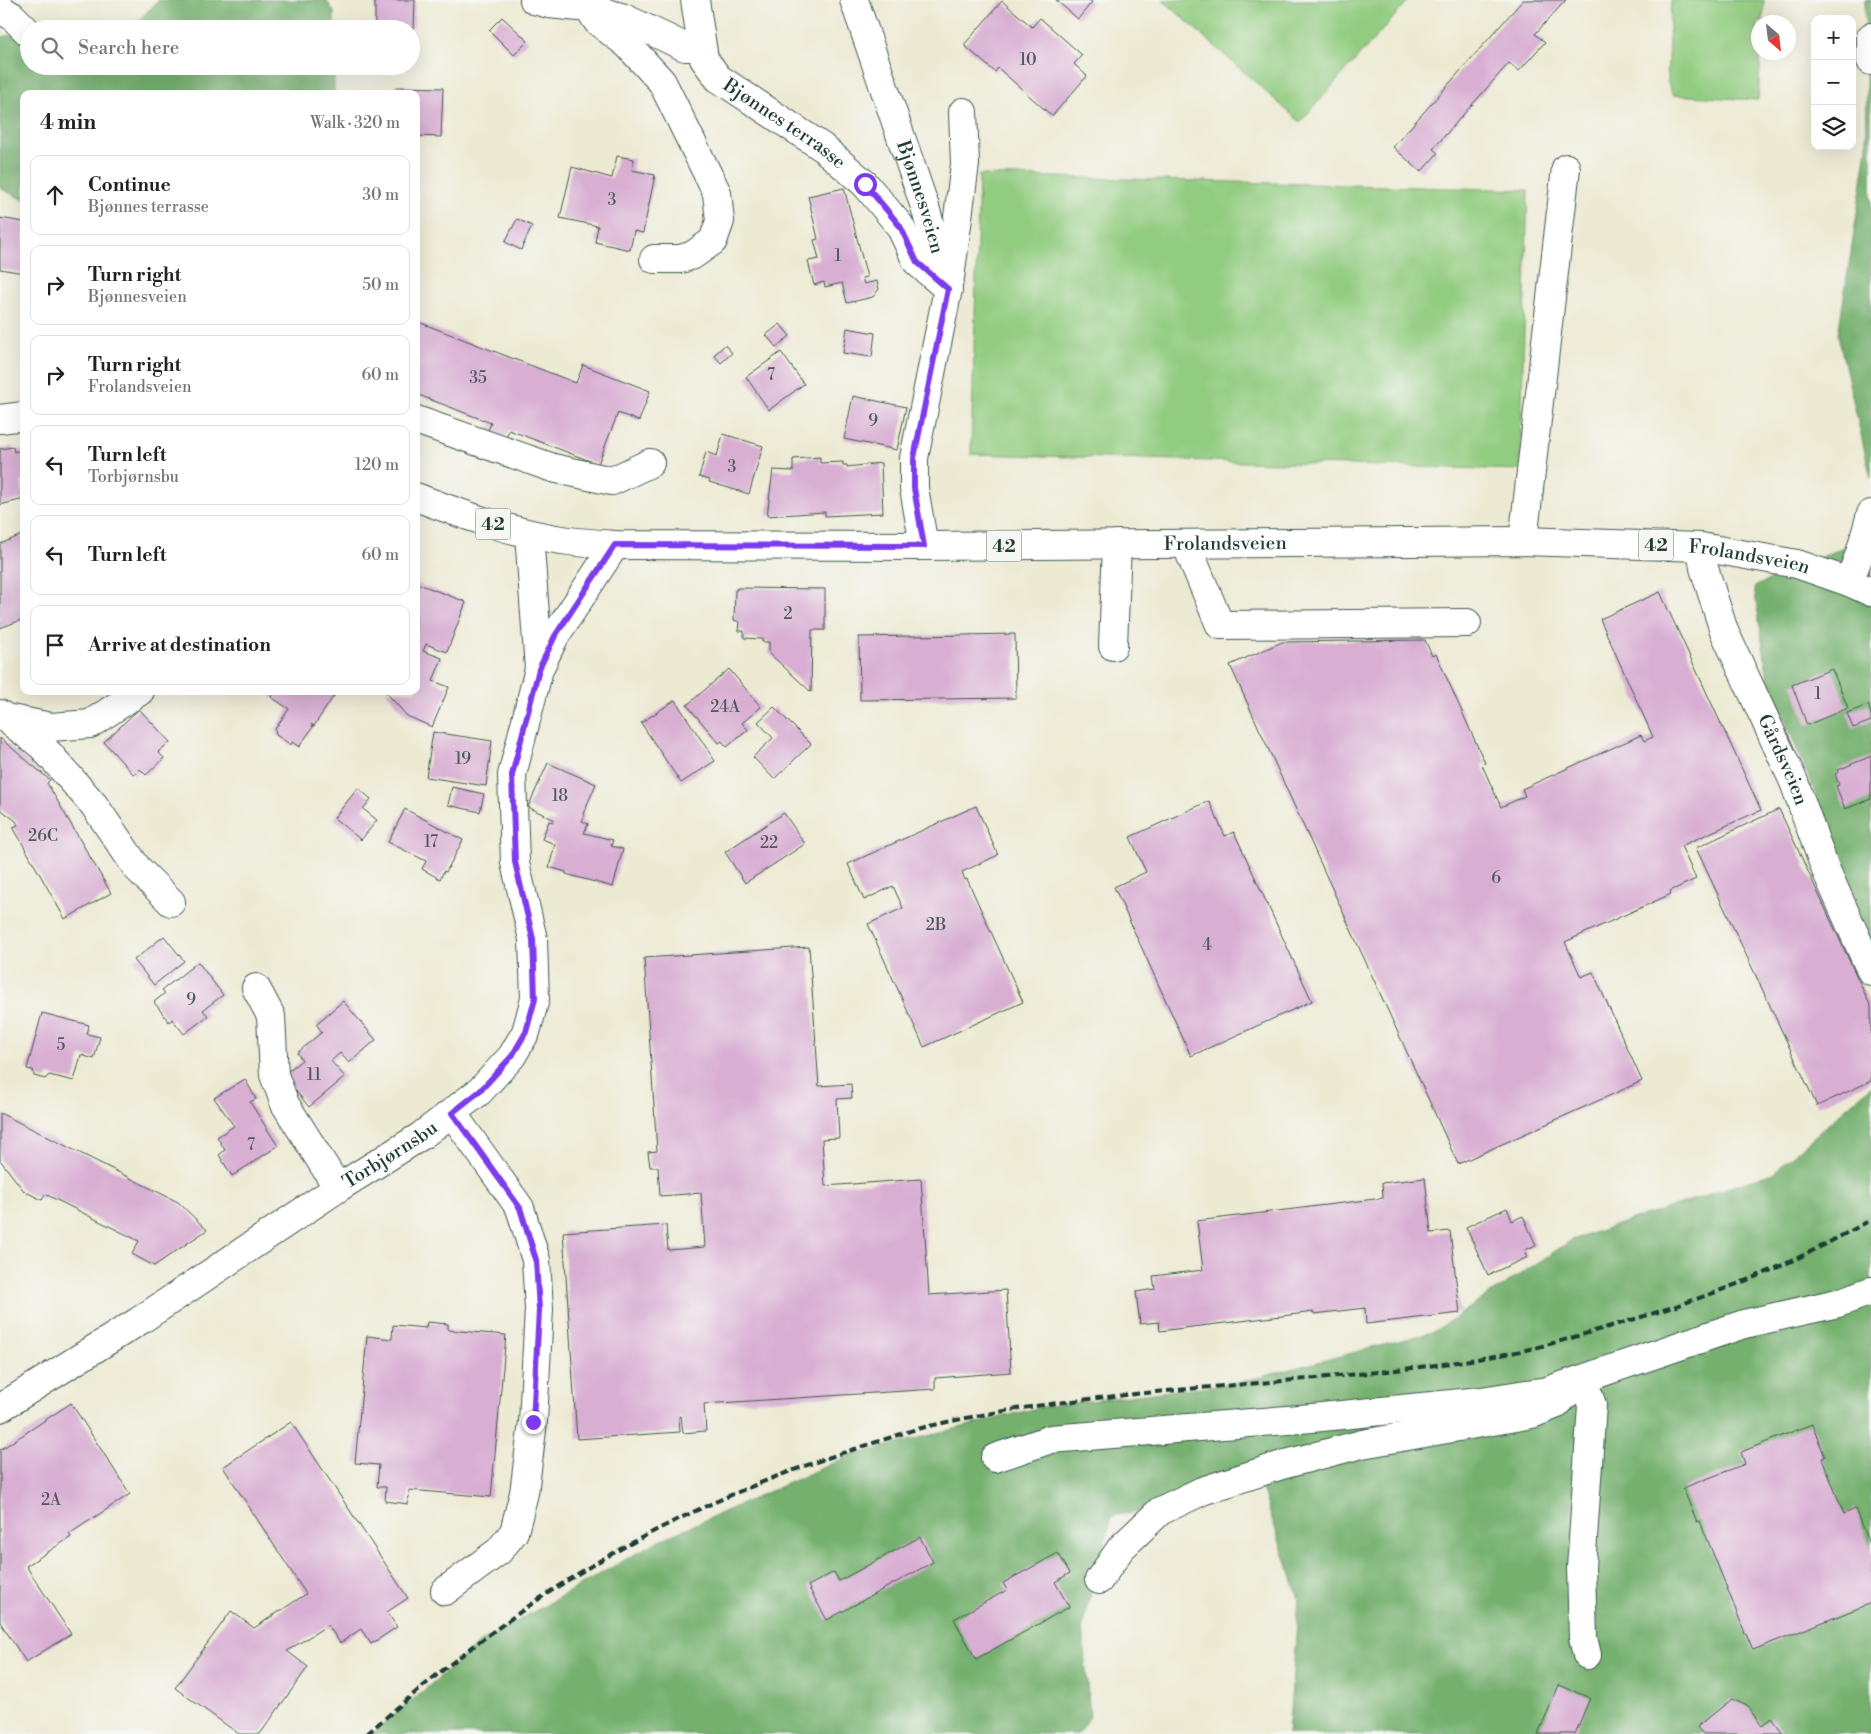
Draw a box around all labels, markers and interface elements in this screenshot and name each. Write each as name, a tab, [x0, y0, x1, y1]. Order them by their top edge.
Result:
north arrow	[1751, 15, 1796, 60]
map controls	[1811, 15, 1856, 150]
button: +	[1811, 15, 1856, 60]
search box	[20, 20, 420, 75]
icon: search	[38, 34, 66, 62]
text: Search here	[78, 36, 179, 60]
house number: 10	[1020, 50, 1037, 70]
button: −	[1811, 60, 1856, 105]
street label: Bjønnes terrasse	[718, 72, 851, 174]
button: layers	[1811, 105, 1856, 150]
text: 4 min	[40, 110, 96, 136]
text: Walk · 320 m	[310, 113, 400, 133]
street label: Bjønnesveien	[891, 136, 949, 256]
text: Continue	[88, 173, 171, 197]
route start	[854, 173, 877, 196]
icon: ahead	[41, 181, 69, 209]
text: 30 m	[362, 185, 399, 205]
house number: 3	[608, 190, 617, 210]
text: Bjønnes terrasse	[88, 197, 209, 217]
house number: 1	[835, 246, 842, 266]
text: Turn right	[88, 263, 181, 287]
icon: right	[41, 271, 69, 299]
text: 50 m	[362, 275, 399, 295]
text: Bjønnesveien	[88, 287, 187, 307]
text: Turn right	[88, 353, 181, 377]
icon: right	[41, 361, 69, 389]
text: 60 m	[361, 365, 399, 385]
house number: 7	[767, 365, 775, 385]
house number: 35	[469, 368, 487, 388]
text: Frolandsveien	[88, 377, 192, 397]
house number: 9	[868, 411, 878, 431]
text: Turn left	[88, 443, 167, 467]
icon: left	[41, 451, 69, 479]
text: 120 m	[355, 455, 399, 475]
house number: 3	[728, 457, 737, 477]
text: Torbjørnsbu	[88, 467, 179, 487]
road number: 42	[476, 508, 510, 540]
road number: 42	[986, 530, 1022, 562]
road number: 42	[1638, 530, 1674, 560]
street label: Frolandsveien	[1164, 531, 1287, 556]
street label: Frolandsveien	[1688, 535, 1813, 580]
icon: left	[41, 541, 69, 569]
text: Turn left	[88, 543, 167, 567]
text: 60 m	[361, 545, 399, 565]
house number: 2	[783, 604, 793, 624]
icon: arrive	[41, 631, 69, 659]
text: Arrive at destination	[88, 633, 271, 657]
house number: 1	[1815, 684, 1822, 704]
house number: 24A	[710, 697, 741, 717]
street label: Gårdsveien	[1752, 710, 1813, 809]
house number: 19	[455, 749, 471, 769]
house number: 18	[552, 786, 568, 806]
house number: 26C	[28, 826, 58, 846]
house number: 17	[424, 832, 438, 852]
house number: 22	[760, 833, 778, 853]
house number: 6	[1491, 868, 1501, 888]
house number: 2B	[926, 915, 946, 935]
house number: 4	[1202, 935, 1212, 955]
house number: 9	[186, 990, 196, 1010]
house number: 5	[57, 1035, 66, 1055]
house number: 11	[307, 1065, 321, 1085]
street label: Torbjørnsbu	[338, 1116, 443, 1194]
house number: 7	[247, 1135, 255, 1155]
route end	[522, 1411, 545, 1434]
house number: 2A	[41, 1490, 62, 1510]

